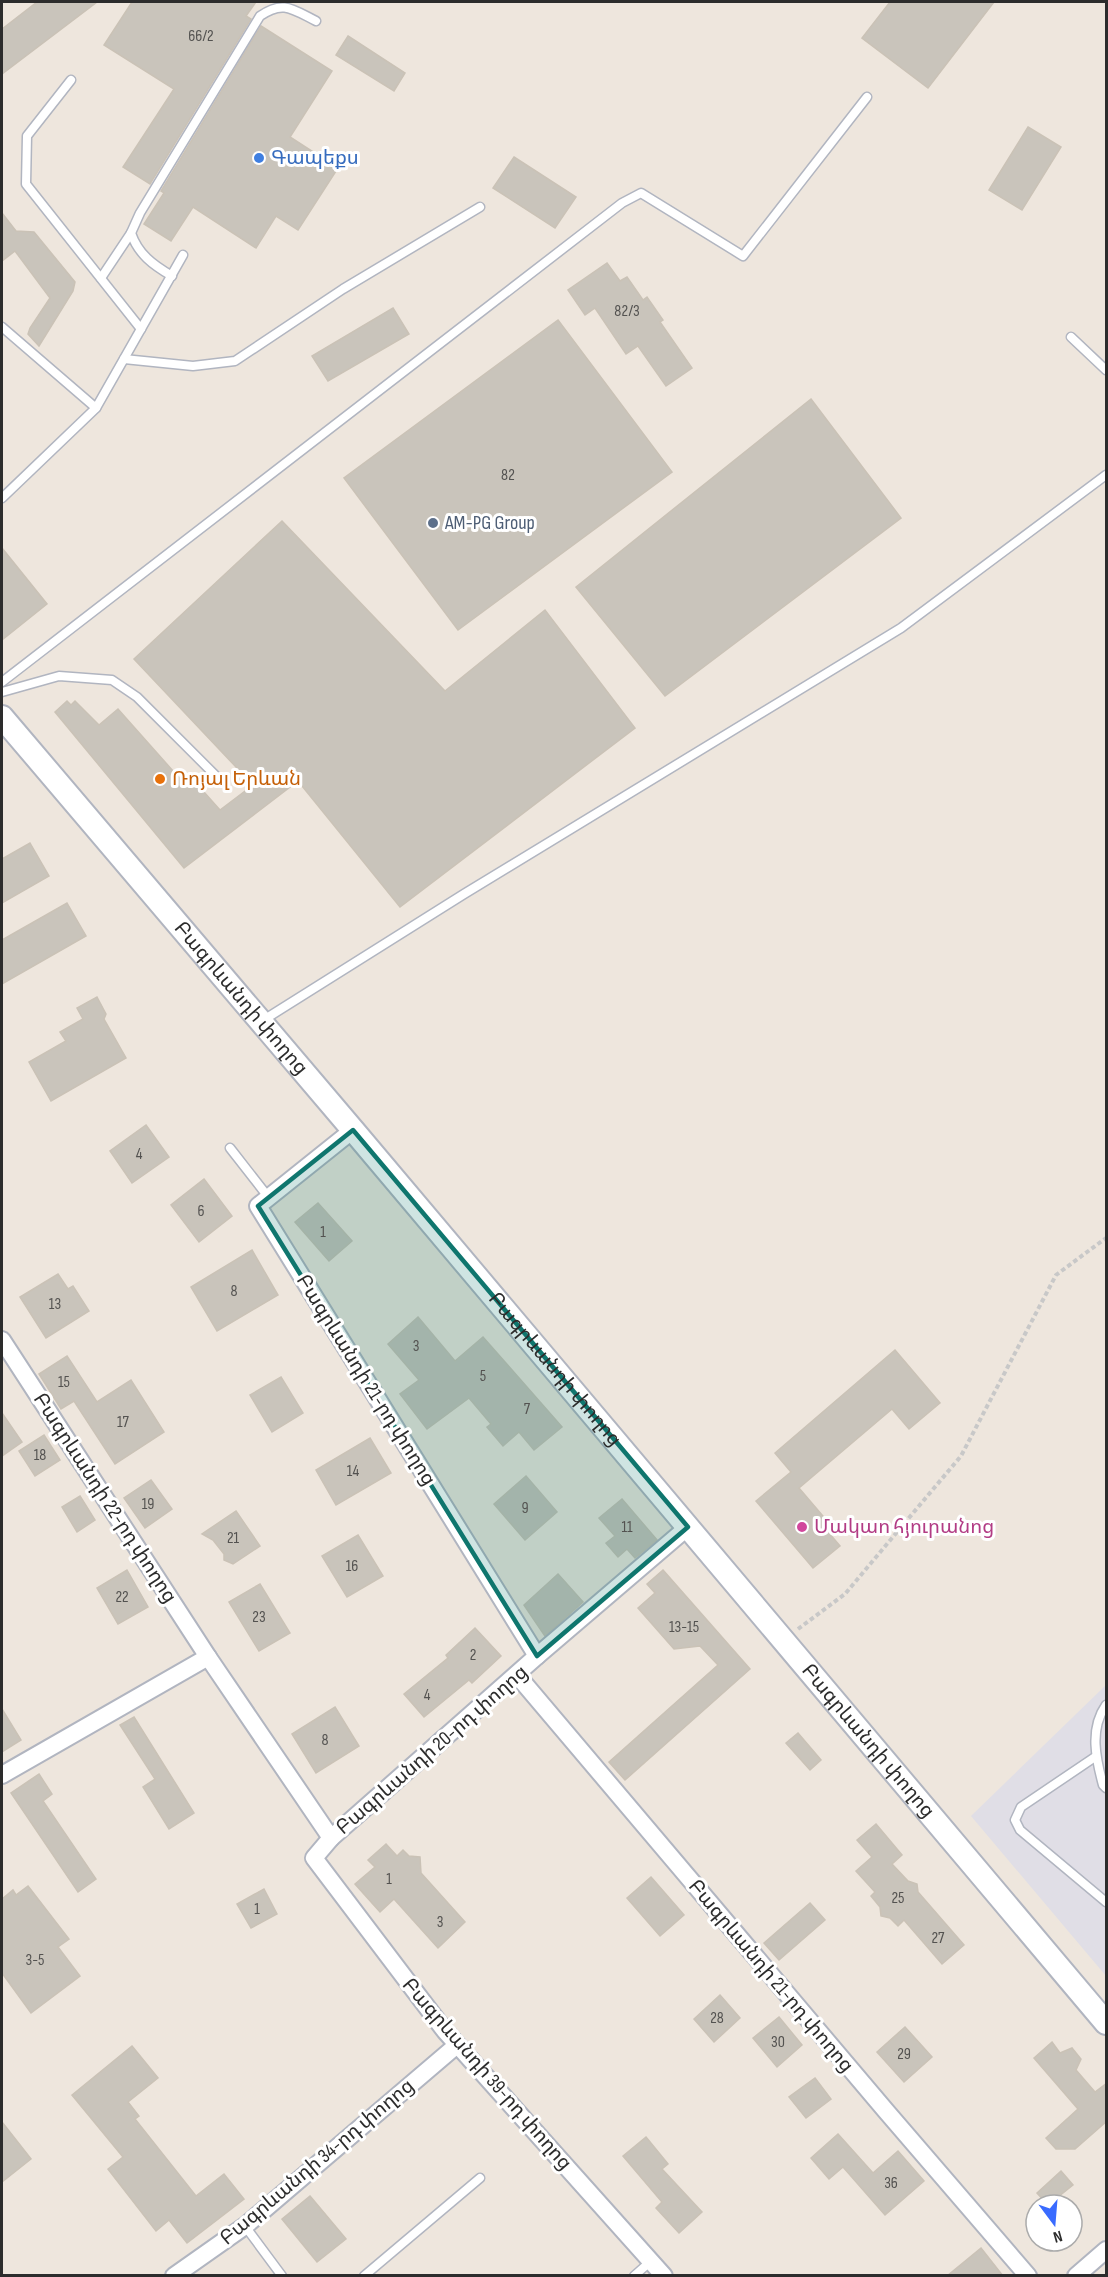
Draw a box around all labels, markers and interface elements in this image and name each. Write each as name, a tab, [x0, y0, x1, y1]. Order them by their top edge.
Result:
house number: 66/2	[188, 27, 214, 46]
place label: Գապեքս	[271, 146, 359, 170]
marker: Գապեքս	[252, 151, 266, 165]
house number: 82/3	[614, 302, 640, 321]
house number: 82	[501, 466, 515, 485]
place label: AM-PG Group	[444, 511, 535, 535]
marker: AM-PG Group	[426, 516, 440, 530]
place label: Ռոյալ Երևան	[172, 767, 301, 791]
marker: Ռոյալ Երևան	[153, 772, 167, 786]
street label: Բագրևանդի փողոց	[169, 916, 313, 1080]
house number: 4	[136, 1145, 143, 1164]
house number: 6	[197, 1202, 205, 1221]
house number: 1	[320, 1223, 326, 1242]
street label: Բագրևանդի 21-րդ փողոց	[291, 1270, 441, 1490]
house number: 8	[230, 1282, 238, 1301]
street label: Բագրևանդի փողոց	[483, 1287, 626, 1451]
house number: 13	[49, 1295, 61, 1314]
house number: 3	[413, 1337, 419, 1356]
house number: 5	[480, 1367, 486, 1386]
house number: 15	[58, 1373, 70, 1392]
street label: Բագրևանդի 22-րդ փողոց	[28, 1388, 182, 1608]
house number: 7	[524, 1400, 531, 1419]
house number: 17	[117, 1413, 130, 1432]
house number: 18	[34, 1446, 46, 1465]
house number: 14	[347, 1462, 359, 1481]
house number: 19	[142, 1495, 154, 1514]
house number: 9	[521, 1499, 529, 1518]
place label: Մակաո հյուրանոց	[814, 1515, 994, 1539]
house number: 11	[621, 1518, 633, 1537]
marker: Մակաո հյուրանոց	[795, 1520, 809, 1534]
house number: 21	[227, 1529, 240, 1548]
house number: 16	[346, 1557, 358, 1576]
house number: 22	[115, 1587, 129, 1607]
house number: 23	[252, 1608, 266, 1627]
house number: 13-15	[669, 1618, 699, 1637]
house number: 2	[470, 1646, 476, 1665]
street label: Բագրևանդի փողոց	[796, 1659, 940, 1823]
street label: Բագրևանդի 20-րդ փողոց	[331, 1660, 533, 1840]
house number: 4	[424, 1686, 431, 1705]
house number: 8	[321, 1731, 329, 1750]
house number: 1	[386, 1870, 392, 1889]
street label: Բագրևանդի 21-րդ փողոց	[683, 1875, 859, 2077]
house number: 25	[891, 1889, 905, 1908]
house number: 1	[254, 1900, 260, 1919]
house number: 3	[437, 1913, 443, 1932]
house number: 27	[931, 1929, 945, 1948]
house number: 3-5	[25, 1951, 45, 1970]
street label: Բագրևանդի 39-րդ փողոց	[397, 1973, 577, 2175]
house number: 28	[710, 2009, 724, 2028]
house number: 30	[771, 2033, 785, 2052]
house number: 29	[897, 2045, 911, 2064]
street label: Բագրևանդի 34-րդ փողոց	[215, 2074, 419, 2250]
house number: 36	[884, 2174, 898, 2193]
north arrow	[1024, 2193, 1084, 2253]
text: N	[1051, 2226, 1064, 2246]

